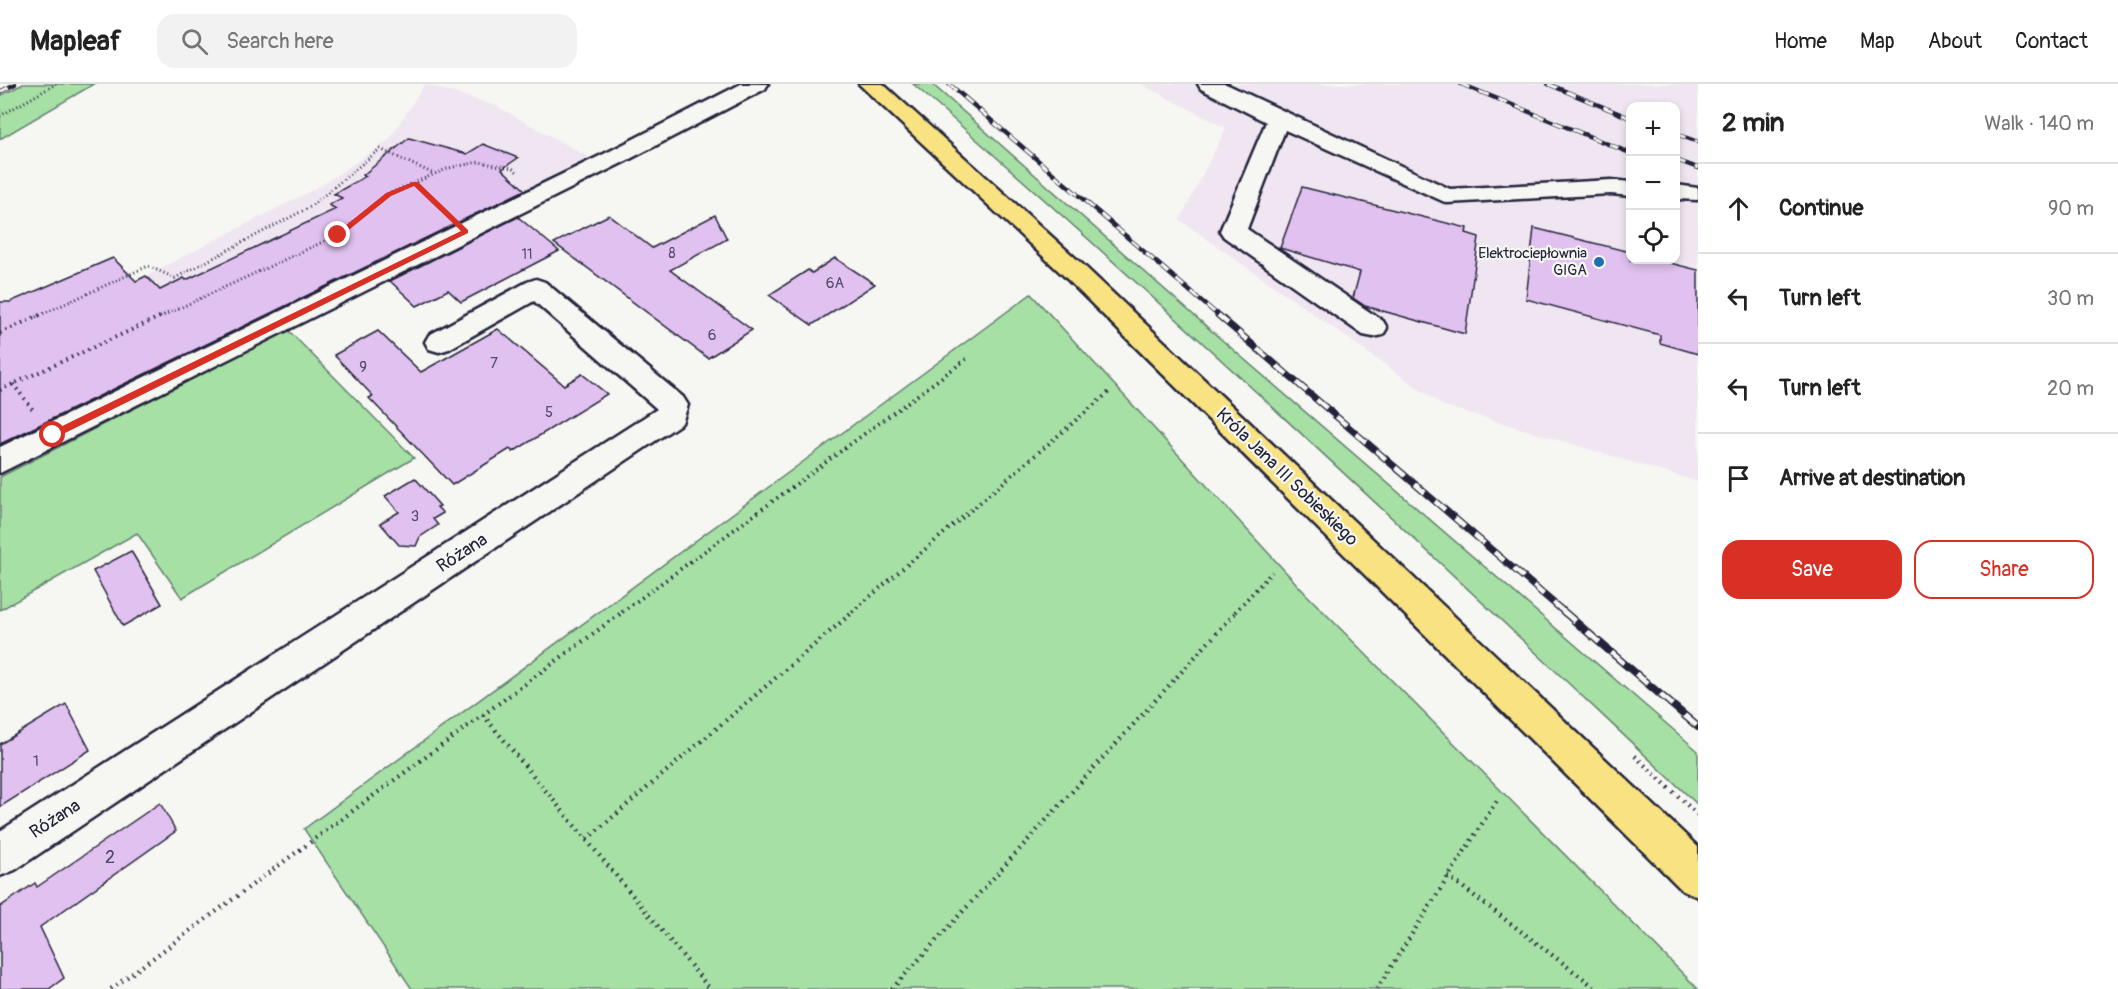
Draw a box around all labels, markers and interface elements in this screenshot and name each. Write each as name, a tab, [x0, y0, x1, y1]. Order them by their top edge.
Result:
search box	[157, 14, 577, 68]
text: Mapleaf	[30, 24, 121, 59]
icon: search	[178, 25, 211, 58]
text: Search here	[226, 27, 334, 55]
text: Home	[1774, 28, 1827, 55]
text: Map	[1860, 28, 1895, 55]
text: About	[1928, 28, 1982, 55]
text: Contact	[2015, 28, 2088, 55]
map controls	[1626, 102, 1680, 264]
button: +	[1626, 102, 1680, 156]
text: 2 min	[1722, 107, 1784, 139]
text: Walk · 140 m	[1984, 111, 2094, 136]
button: −	[1626, 156, 1680, 210]
icon: ahead	[1722, 192, 1755, 225]
text: Continue	[1779, 194, 1863, 222]
text: 90 m	[2048, 196, 2094, 221]
button: locate	[1626, 210, 1680, 264]
route end	[324, 221, 350, 247]
place label: Elektrociepłownia GIGA	[1478, 244, 1587, 280]
house number: 8	[668, 245, 676, 262]
house number: 11	[522, 246, 532, 263]
marker: Elektrociepłownia GIGA	[1592, 255, 1606, 269]
house number: 6A	[826, 274, 844, 293]
icon: left	[1722, 282, 1755, 315]
text: Turn left	[1779, 284, 1861, 312]
text: 30 m	[2047, 286, 2094, 311]
house number: 6	[708, 326, 716, 345]
house number: 7	[490, 354, 498, 373]
house number: 9	[359, 358, 367, 377]
icon: left	[1722, 372, 1755, 405]
text: Turn left	[1779, 374, 1861, 402]
text: 20 m	[2047, 376, 2094, 401]
house number: 5	[545, 403, 553, 422]
street label: Króla Jana III Sobieskiego	[1211, 403, 1363, 551]
route start	[39, 421, 65, 447]
icon: arrive	[1722, 462, 1755, 495]
text: Arrive at destination	[1779, 464, 1965, 492]
house number: 3	[411, 507, 419, 526]
street label: Różana	[432, 528, 492, 578]
button: Save	[1722, 540, 1902, 599]
button: Share	[1914, 540, 2094, 599]
house number: 1	[33, 752, 39, 771]
street label: Różana	[25, 794, 85, 844]
house number: 2	[105, 846, 115, 869]

